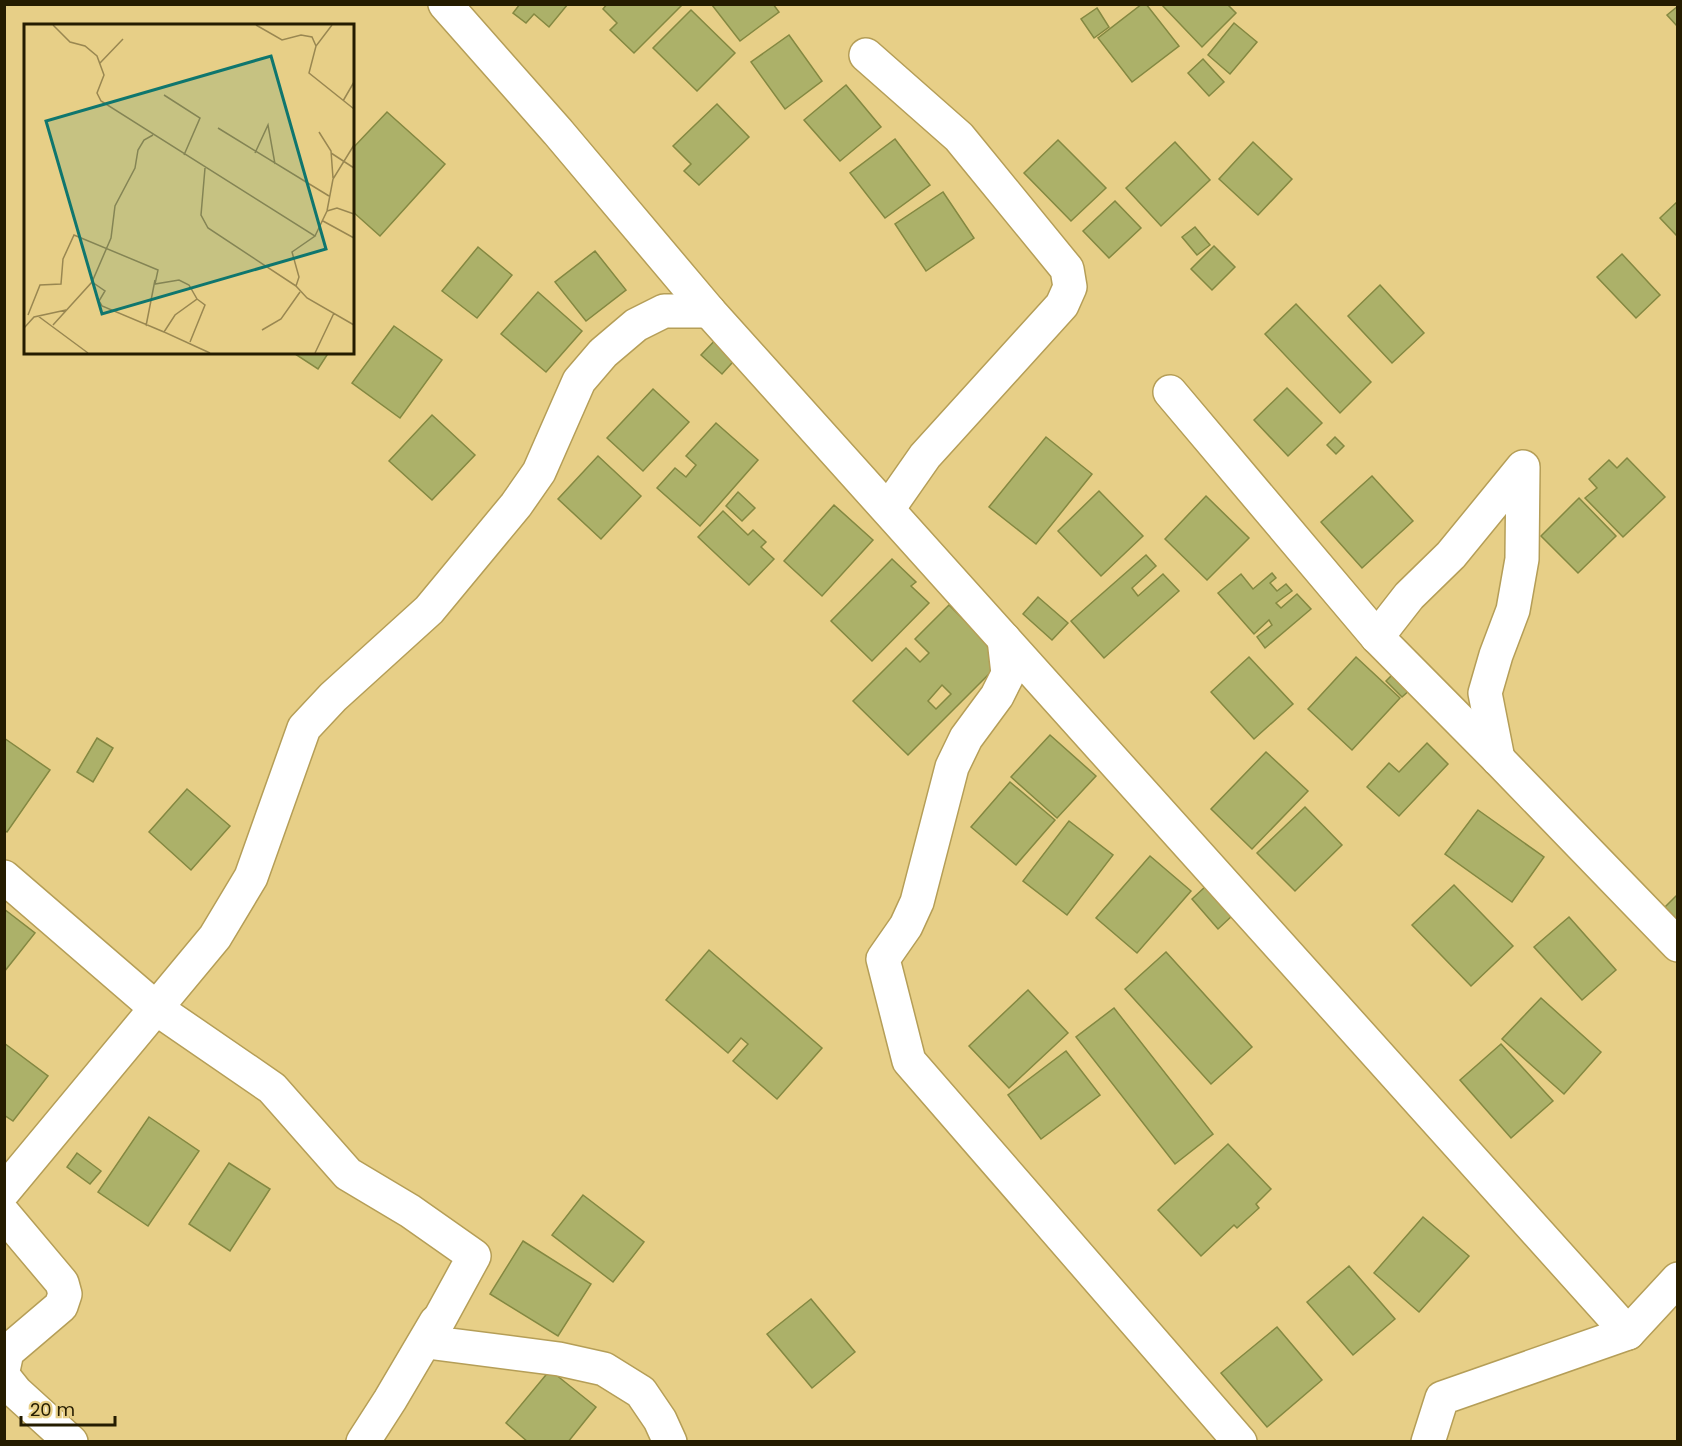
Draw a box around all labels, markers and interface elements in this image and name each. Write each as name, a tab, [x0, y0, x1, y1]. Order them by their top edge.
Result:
inset map	[24, 24, 354, 354]
scale bar	[21, 1389, 116, 1427]
text: 20 m	[30, 1397, 75, 1422]

